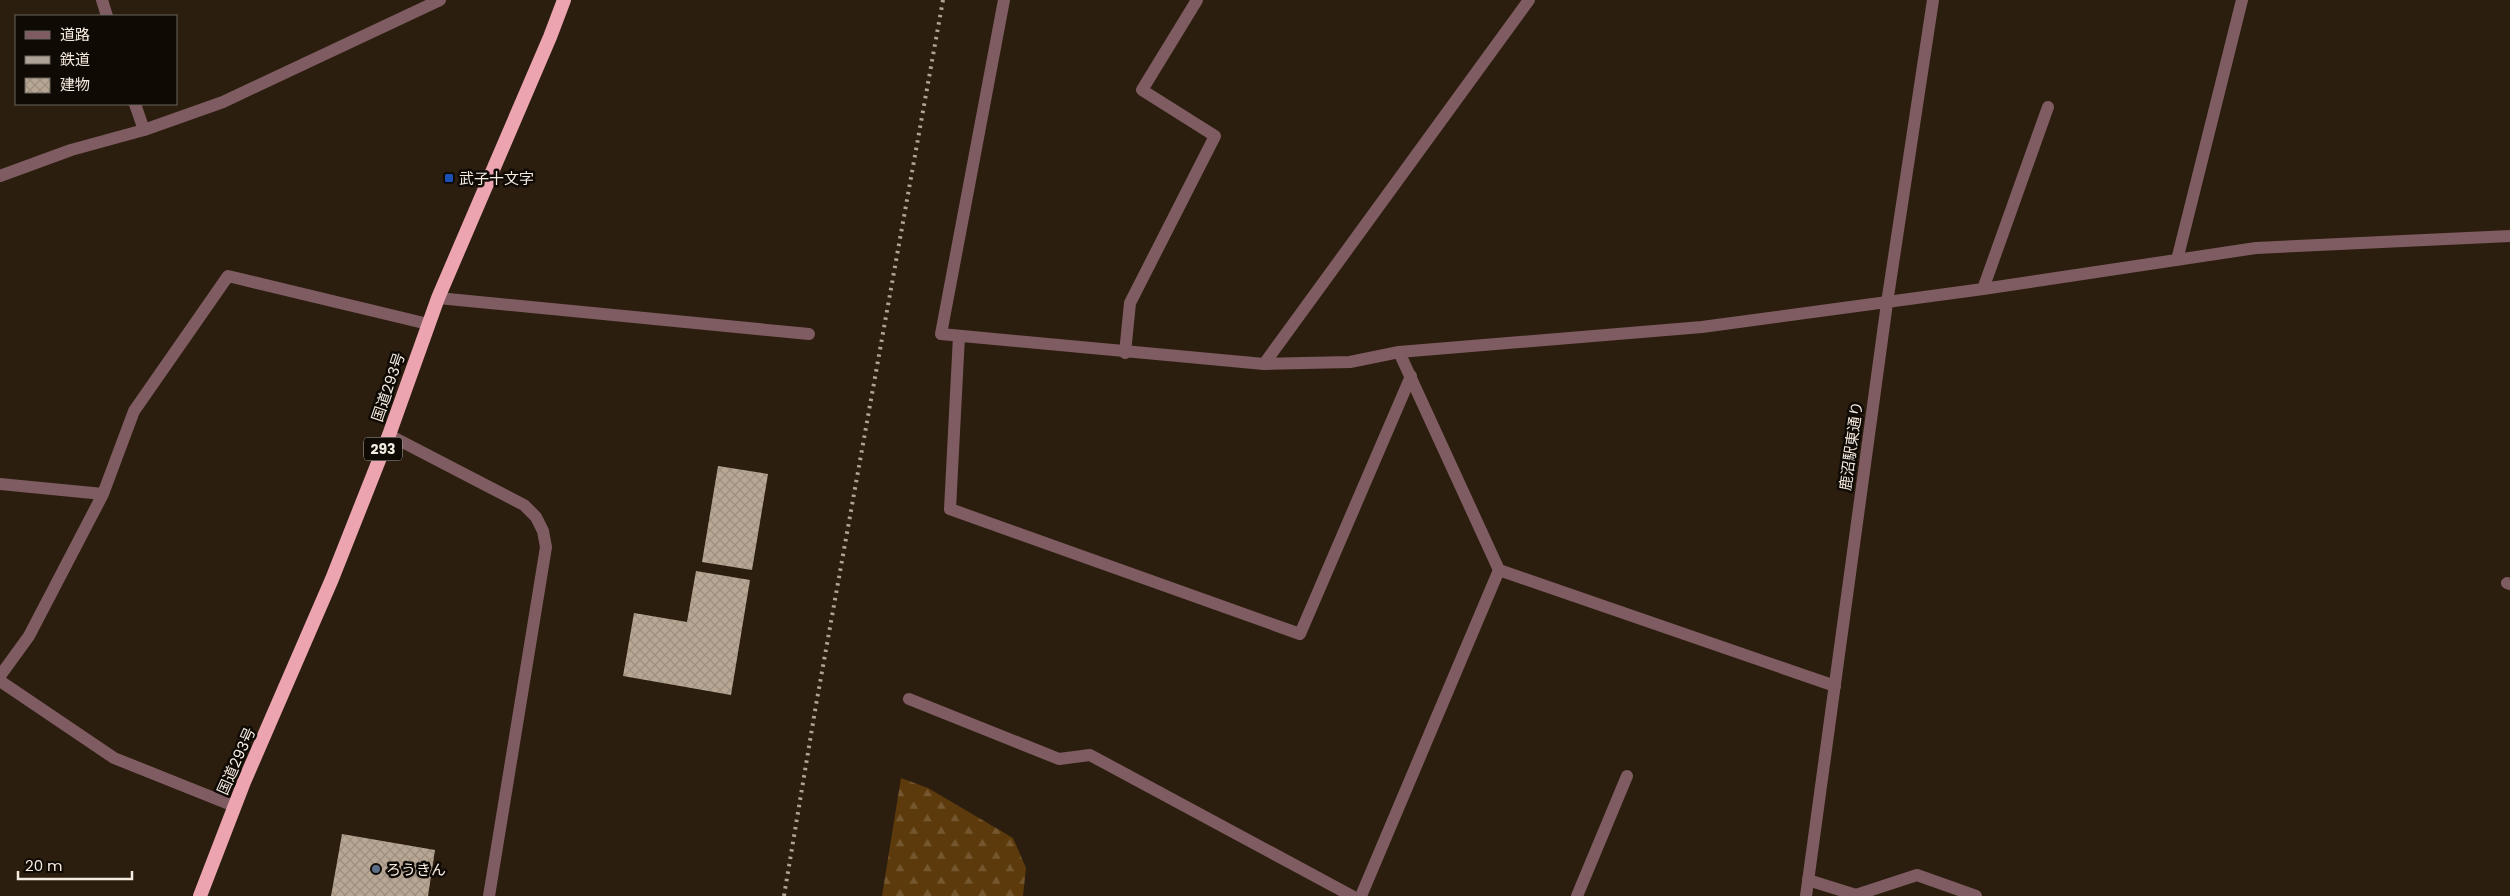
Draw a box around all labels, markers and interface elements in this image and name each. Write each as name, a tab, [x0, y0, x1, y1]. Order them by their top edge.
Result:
legend	[15, 15, 178, 105]
text: 道路	[60, 24, 90, 45]
text: 鉄道	[60, 49, 90, 70]
text: 建物	[60, 74, 90, 95]
place label: 武子十文字	[459, 168, 534, 189]
marker: 武子十文字	[443, 172, 455, 184]
street label: 国道293号	[366, 350, 410, 424]
street label: 鹿沼駅東通り	[1834, 400, 1868, 492]
road number: 293	[364, 438, 402, 460]
street label: 国道293号	[212, 724, 260, 798]
scale bar	[18, 848, 131, 880]
text: 20 m	[25, 855, 63, 876]
place label: ろうきん	[386, 859, 446, 880]
marker: ろうきん	[370, 863, 382, 875]

